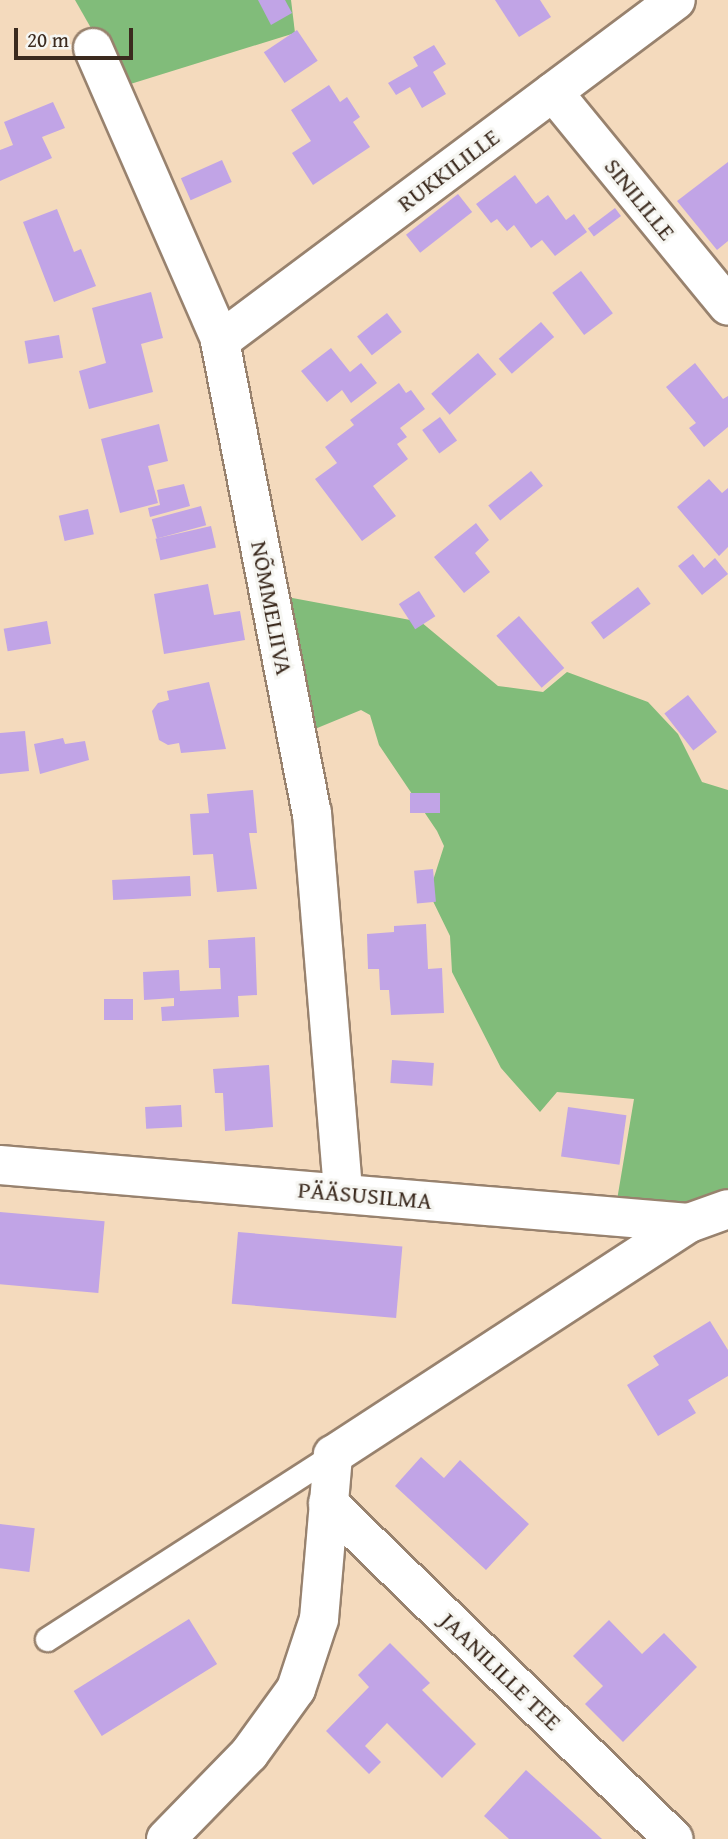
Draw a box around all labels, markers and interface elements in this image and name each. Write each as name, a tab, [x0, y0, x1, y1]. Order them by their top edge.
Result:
scale bar	[18, 14, 136, 58]
text: 20 m	[27, 24, 69, 55]
street label: RUKKILILLE	[391, 122, 505, 218]
street label: SINILILLE	[598, 152, 682, 246]
street label: NÕMMELIIVA	[245, 538, 299, 678]
street label: PÄÄSUSILMA	[297, 1175, 433, 1215]
street label: JAANILILLE TEE	[434, 1606, 568, 1736]

